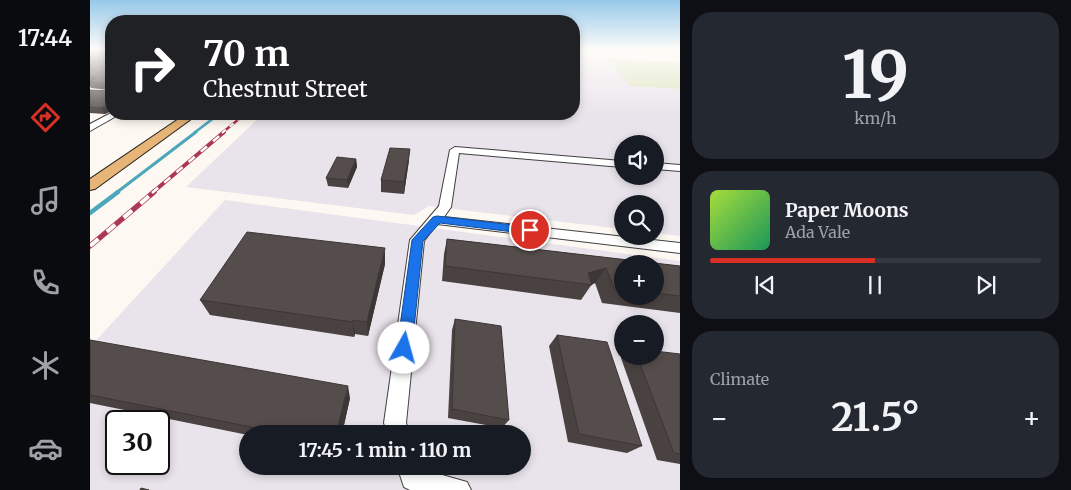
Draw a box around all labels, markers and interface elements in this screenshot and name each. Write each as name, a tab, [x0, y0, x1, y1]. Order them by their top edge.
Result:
text: 17:44	[18, 24, 72, 52]
text: 70 m	[203, 32, 290, 76]
text: 19	[842, 34, 909, 116]
icon: right	[120, 35, 185, 100]
text: Chestnut Street	[203, 75, 367, 103]
icon: directions	[28, 100, 63, 135]
text: km/h	[854, 108, 897, 128]
map controls	[614, 135, 664, 365]
button: sound	[614, 135, 664, 185]
icon: music	[28, 183, 63, 218]
button: search	[614, 195, 664, 245]
text: Paper Moons	[785, 198, 909, 222]
pin	[509, 209, 551, 251]
icon: arrive	[516, 216, 544, 244]
text: Ada Vale	[785, 222, 850, 242]
button: +	[614, 255, 664, 305]
icon: phone	[28, 265, 63, 300]
icon: previous	[751, 271, 779, 299]
icon: pause	[861, 271, 889, 299]
icon: next	[972, 271, 1000, 299]
button: −	[614, 315, 664, 365]
position arrow	[377, 321, 429, 373]
icon: climate	[28, 348, 63, 383]
text: Climate	[710, 369, 769, 389]
text: 21.5°	[831, 394, 920, 441]
text: −	[710, 400, 729, 436]
text: +	[1022, 400, 1041, 436]
speed limit sign: 30	[105, 410, 170, 475]
icon: car	[28, 431, 63, 466]
text: 17:45 · 1 min · 110 m	[299, 438, 471, 462]

